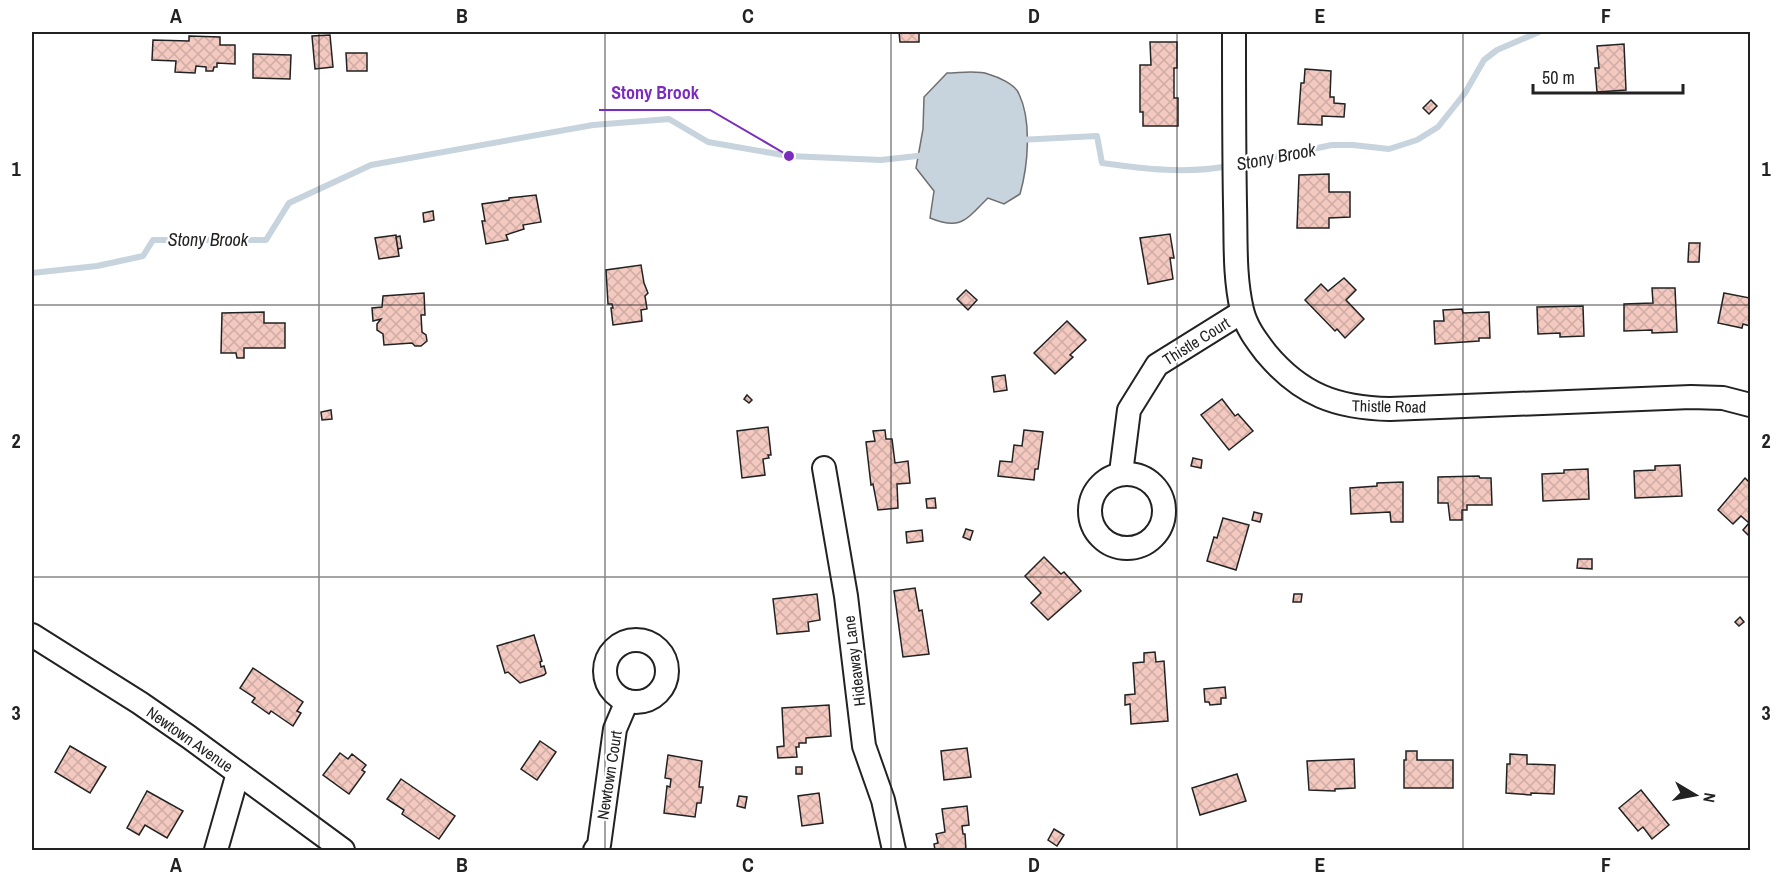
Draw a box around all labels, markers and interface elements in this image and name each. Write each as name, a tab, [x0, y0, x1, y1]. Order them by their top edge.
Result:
text: A	[170, 2, 182, 29]
text: B	[456, 2, 468, 29]
text: C	[742, 2, 754, 29]
text: D	[1028, 2, 1040, 29]
text: E	[1315, 2, 1326, 29]
text: F	[1601, 2, 1611, 29]
scale bar	[1533, 57, 1683, 95]
text: 50 m	[1542, 65, 1575, 90]
callout: Stony Brook	[599, 74, 710, 110]
text: Stony Brook	[611, 80, 700, 105]
water label: Stony Brook	[1234, 136, 1318, 176]
text: 1	[11, 155, 21, 182]
text: 1	[1761, 155, 1771, 182]
water label: Stony Brook	[168, 227, 249, 252]
street label: Thistle Court	[1158, 312, 1234, 370]
street label: Thistle Road	[1352, 394, 1426, 418]
text: 2	[11, 427, 21, 454]
text: 2	[1761, 427, 1771, 454]
street label: Hideaway Lane	[838, 614, 870, 708]
text: 3	[11, 699, 21, 726]
text: 3	[1761, 699, 1771, 726]
street label: Newtown Avenue	[142, 701, 238, 777]
street label: Newtown Court	[591, 729, 627, 821]
north arrow	[1665, 765, 1725, 825]
text: N	[1698, 791, 1721, 804]
text: A	[170, 851, 182, 878]
text: B	[456, 851, 468, 878]
text: C	[742, 851, 754, 878]
text: D	[1028, 851, 1040, 878]
text: E	[1315, 851, 1326, 878]
text: F	[1601, 851, 1611, 878]

